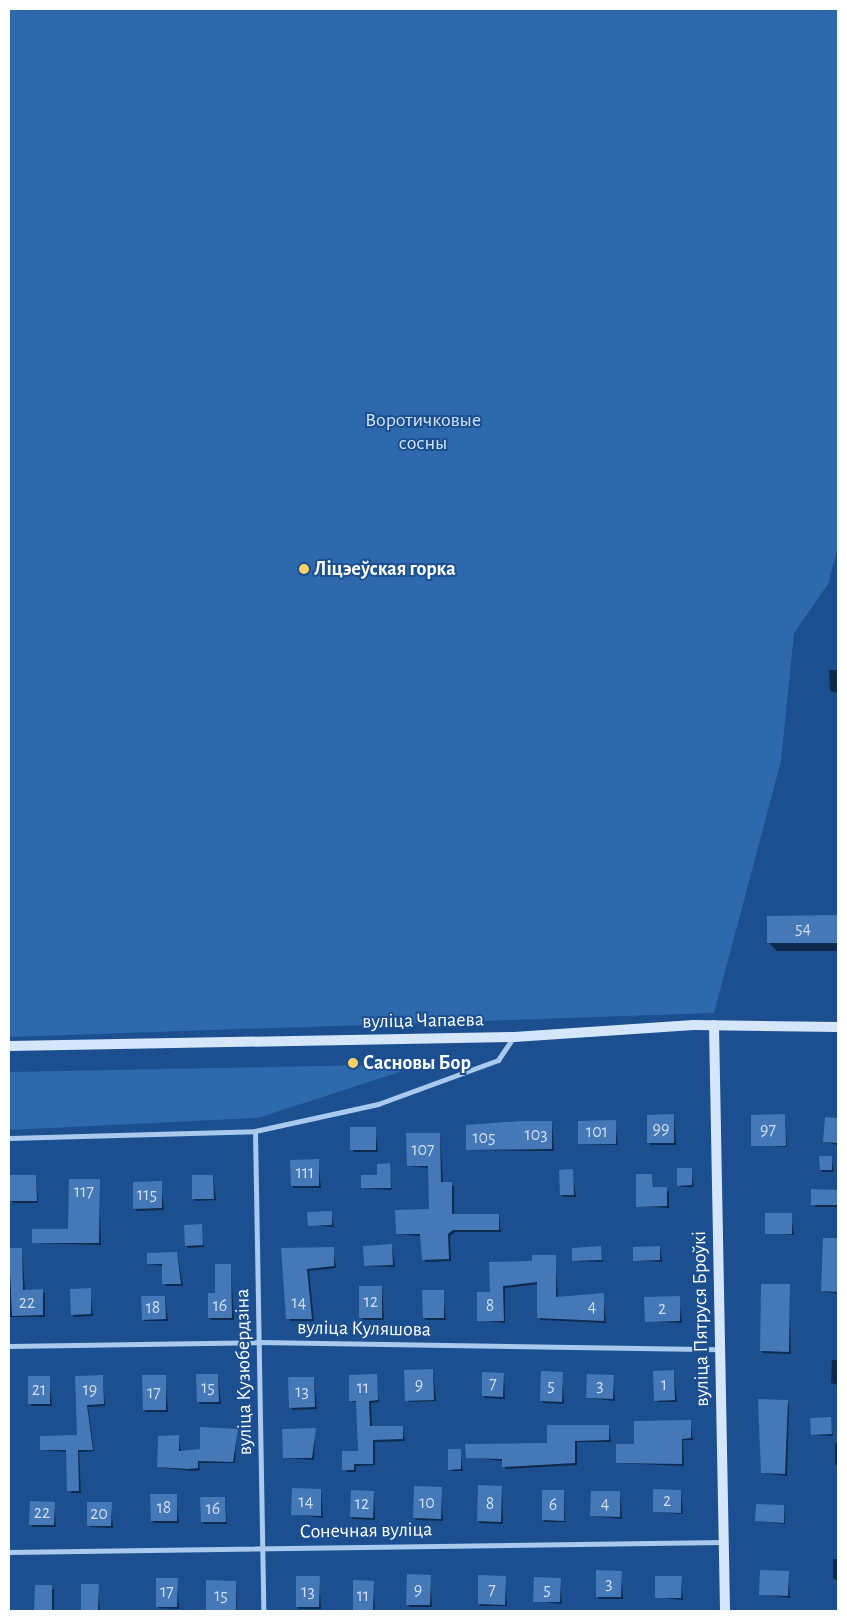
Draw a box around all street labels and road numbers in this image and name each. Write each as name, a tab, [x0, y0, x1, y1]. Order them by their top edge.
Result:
street label: вуліца Чапаева	[362, 1008, 484, 1034]
street label: вуліца Пятруся Броўкі	[687, 1231, 715, 1407]
street label: вуліца Кузюбердзіна	[231, 1288, 257, 1456]
street label: вуліца Куляшова	[297, 1316, 431, 1342]
street label: Сонечная вуліца	[299, 1518, 433, 1544]

